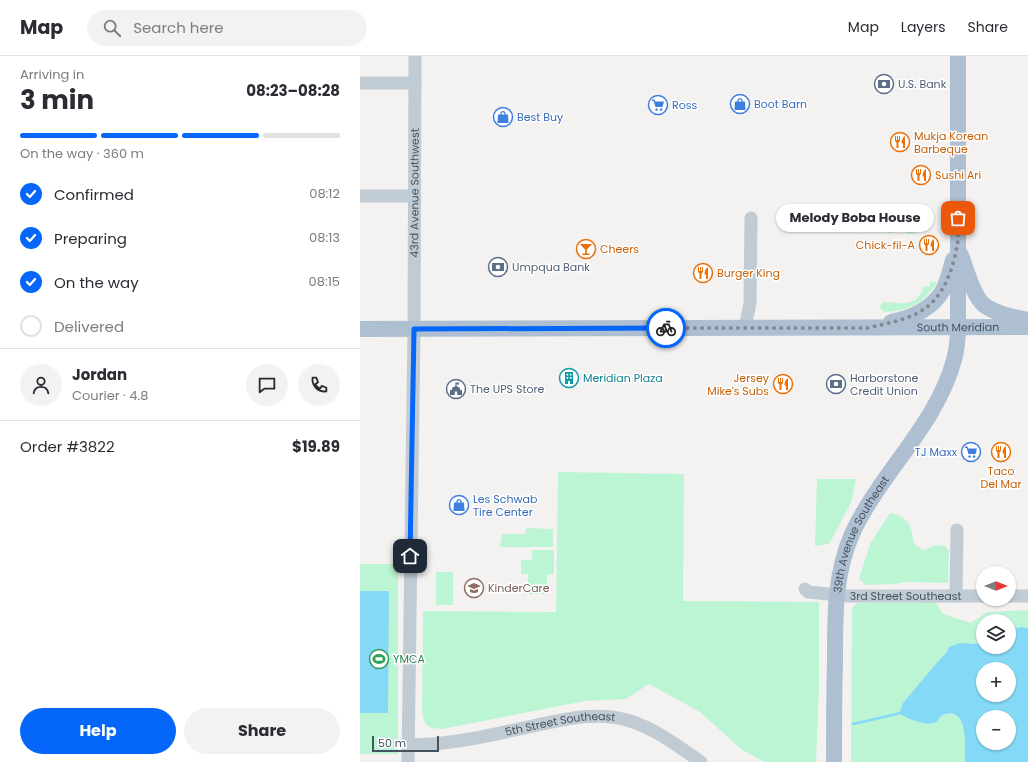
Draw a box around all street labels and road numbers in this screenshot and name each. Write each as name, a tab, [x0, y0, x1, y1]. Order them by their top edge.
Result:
street label: 43rd Avenue Southwest	[406, 128, 423, 258]
street label: South Meridian	[917, 319, 999, 335]
street label: 39th Avenue Southeast	[829, 473, 893, 594]
street label: 3rd Street Southeast	[850, 588, 961, 604]
street label: 5th Street Southeast	[503, 708, 616, 740]

